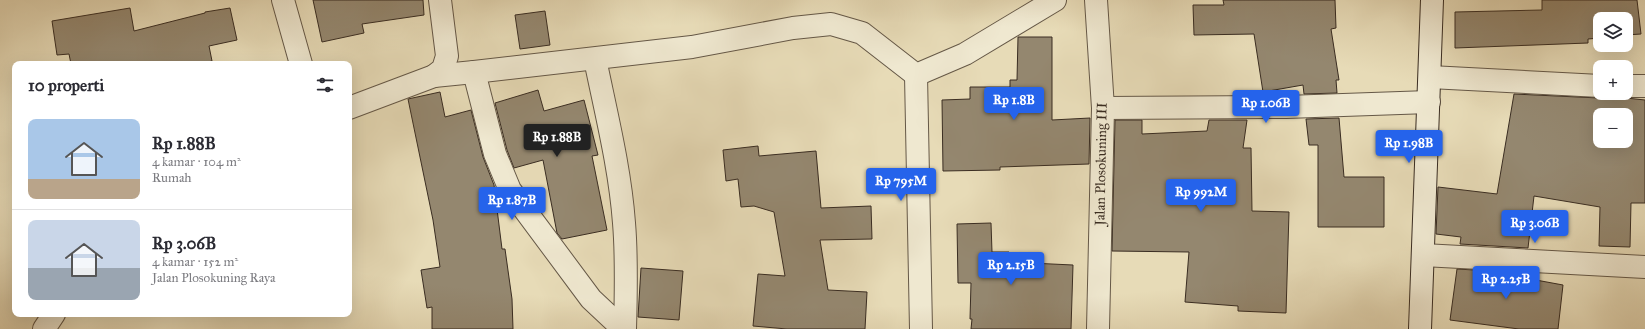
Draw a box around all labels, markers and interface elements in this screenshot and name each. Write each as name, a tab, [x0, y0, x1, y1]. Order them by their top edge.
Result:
map controls	[1593, 12, 1633, 148]
button: layers	[1593, 12, 1633, 52]
button: +	[1593, 60, 1633, 100]
icon: filters	[314, 74, 336, 96]
text: 10 properti	[28, 75, 104, 96]
pin: Rp 1.8B	[977, 87, 1051, 121]
pin: Rp 1.06B	[1225, 90, 1307, 124]
text: Rp 1.8B	[993, 92, 1035, 108]
text: Rp 1.06B	[1241, 95, 1291, 111]
street label: Jalan Plosokuning III	[1091, 102, 1112, 228]
button: −	[1593, 108, 1633, 148]
pin: Rp 1.88B	[516, 124, 598, 158]
text: Rp 1.88B	[533, 129, 581, 145]
pin: Rp 1.98B	[1368, 130, 1450, 164]
text: Rp 1.88B	[152, 133, 216, 154]
icon: home	[60, 135, 108, 183]
text: Rp 1.98B	[1385, 135, 1433, 151]
text: 4 kamar · 104 m²	[152, 154, 241, 170]
pin: Rp 795M	[864, 168, 938, 202]
text: Rumah	[152, 170, 192, 186]
text: Rp 795M	[875, 173, 927, 189]
pin: Rp 992M	[1164, 179, 1238, 213]
text: Rp 992M	[1175, 184, 1227, 200]
pin: Rp 1.87B	[471, 187, 553, 221]
text: Rp 1.87B	[488, 192, 536, 208]
pin: Rp 3.06B	[1494, 210, 1576, 244]
text: Rp 3.06B	[1510, 215, 1560, 231]
text: Rp 3.06B	[152, 233, 216, 254]
icon: home	[60, 236, 108, 284]
pin: Rp 2.15B	[970, 252, 1052, 286]
text: 4 kamar · 152 m²	[152, 254, 238, 270]
text: Rp 2.15B	[987, 257, 1035, 273]
pin: Rp 2.25B	[1465, 266, 1547, 300]
text: Jalan Plosokuning Raya	[152, 270, 276, 286]
text: Rp 2.25B	[1482, 271, 1530, 287]

